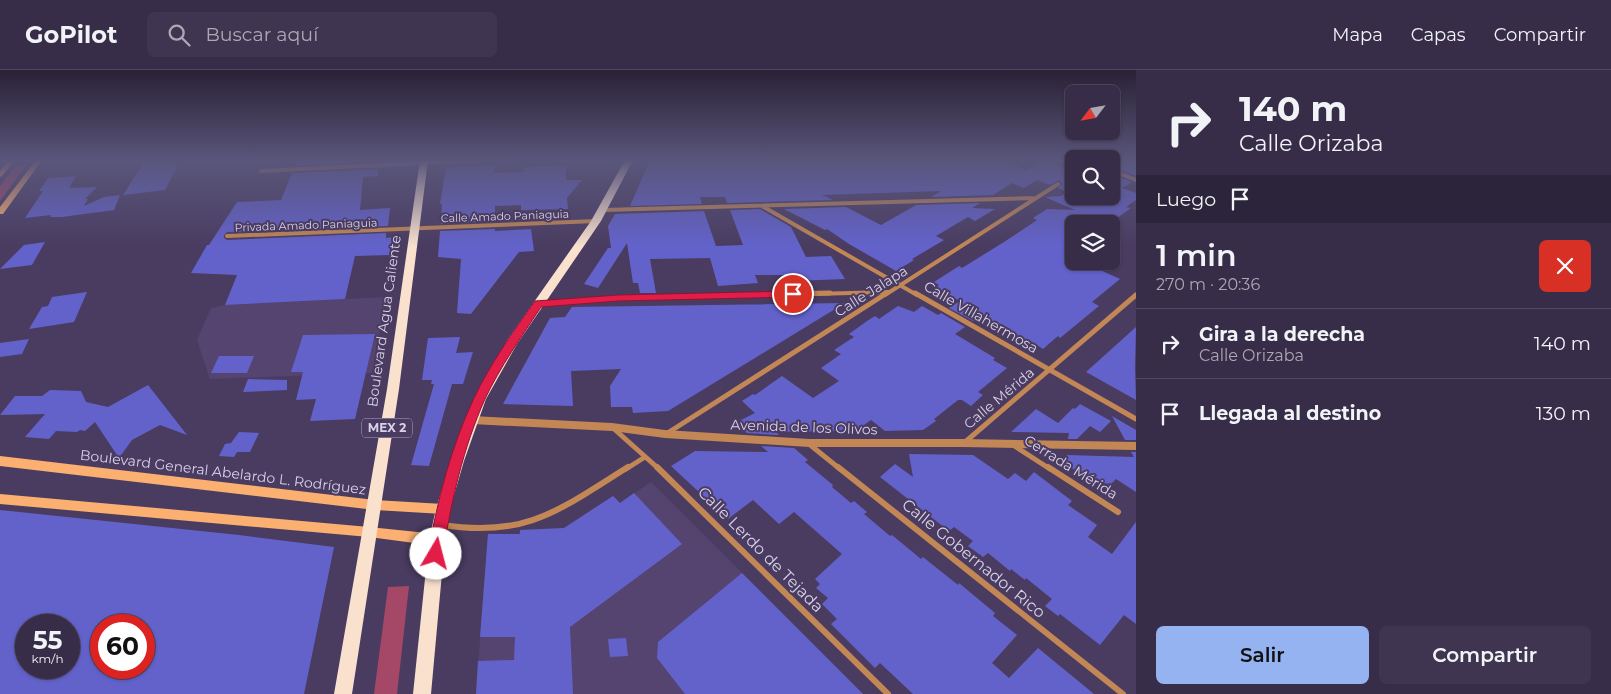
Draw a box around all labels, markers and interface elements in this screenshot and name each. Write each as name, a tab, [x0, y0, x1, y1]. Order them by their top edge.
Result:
search box	[147, 12, 497, 57]
text: GoPilot	[25, 20, 117, 49]
icon: search	[165, 21, 193, 49]
text: Buscar aquí	[205, 23, 318, 46]
text: Mapa	[1332, 24, 1383, 46]
text: Capas	[1411, 24, 1466, 46]
text: Compartir	[1494, 24, 1586, 46]
north arrow	[1065, 85, 1120, 140]
map controls	[1065, 85, 1120, 270]
text: 140 m	[1239, 87, 1347, 130]
icon: right	[1156, 90, 1221, 155]
text: Calle Orizaba	[1239, 130, 1383, 157]
button: search	[1065, 150, 1120, 205]
icon: arrive	[1226, 185, 1254, 213]
text: Luego	[1156, 188, 1216, 211]
street label: Calle Amado Paniaguia	[441, 207, 569, 225]
button: layers	[1065, 215, 1120, 270]
street label: Privada Amado Paniaguia	[234, 216, 378, 234]
street label: Boulevard Agua Caliente	[363, 234, 405, 408]
text: 1 min	[1156, 237, 1237, 274]
button: close	[1539, 240, 1591, 292]
street label: Calle Jalapa	[831, 261, 911, 321]
pin	[772, 273, 814, 315]
text: 270 m · 20:36	[1156, 275, 1260, 294]
street label: Calle Villahermosa	[921, 277, 1041, 357]
icon: arrive	[779, 280, 807, 308]
text: Gira a la derecha	[1199, 323, 1365, 346]
icon: right	[1156, 330, 1184, 358]
text: 140 m	[1534, 332, 1591, 355]
text: Calle Orizaba	[1199, 346, 1304, 365]
street label: Calle Mérida	[960, 363, 1038, 433]
icon: arrive	[1156, 400, 1184, 428]
text: Llegada al destino	[1199, 402, 1381, 425]
text: 130 m	[1536, 402, 1591, 425]
street label: Avenida de los Olivos	[730, 415, 878, 439]
road number: MEX 2	[362, 418, 412, 438]
street label: Cerrada Mérida	[1021, 431, 1121, 503]
street label: Boulevard General Abelardo L. Rodríguez	[79, 446, 367, 498]
street label: Calle Lerdo de Tejada	[694, 483, 827, 616]
street label: Calle Gobernador Rico	[898, 495, 1049, 622]
position arrow	[409, 527, 461, 579]
speed limit sign: 60	[90, 614, 155, 679]
text: 55	[33, 625, 62, 655]
button: Salir	[1156, 626, 1369, 684]
button: Compartir	[1379, 626, 1591, 684]
text: km/h	[31, 651, 64, 666]

